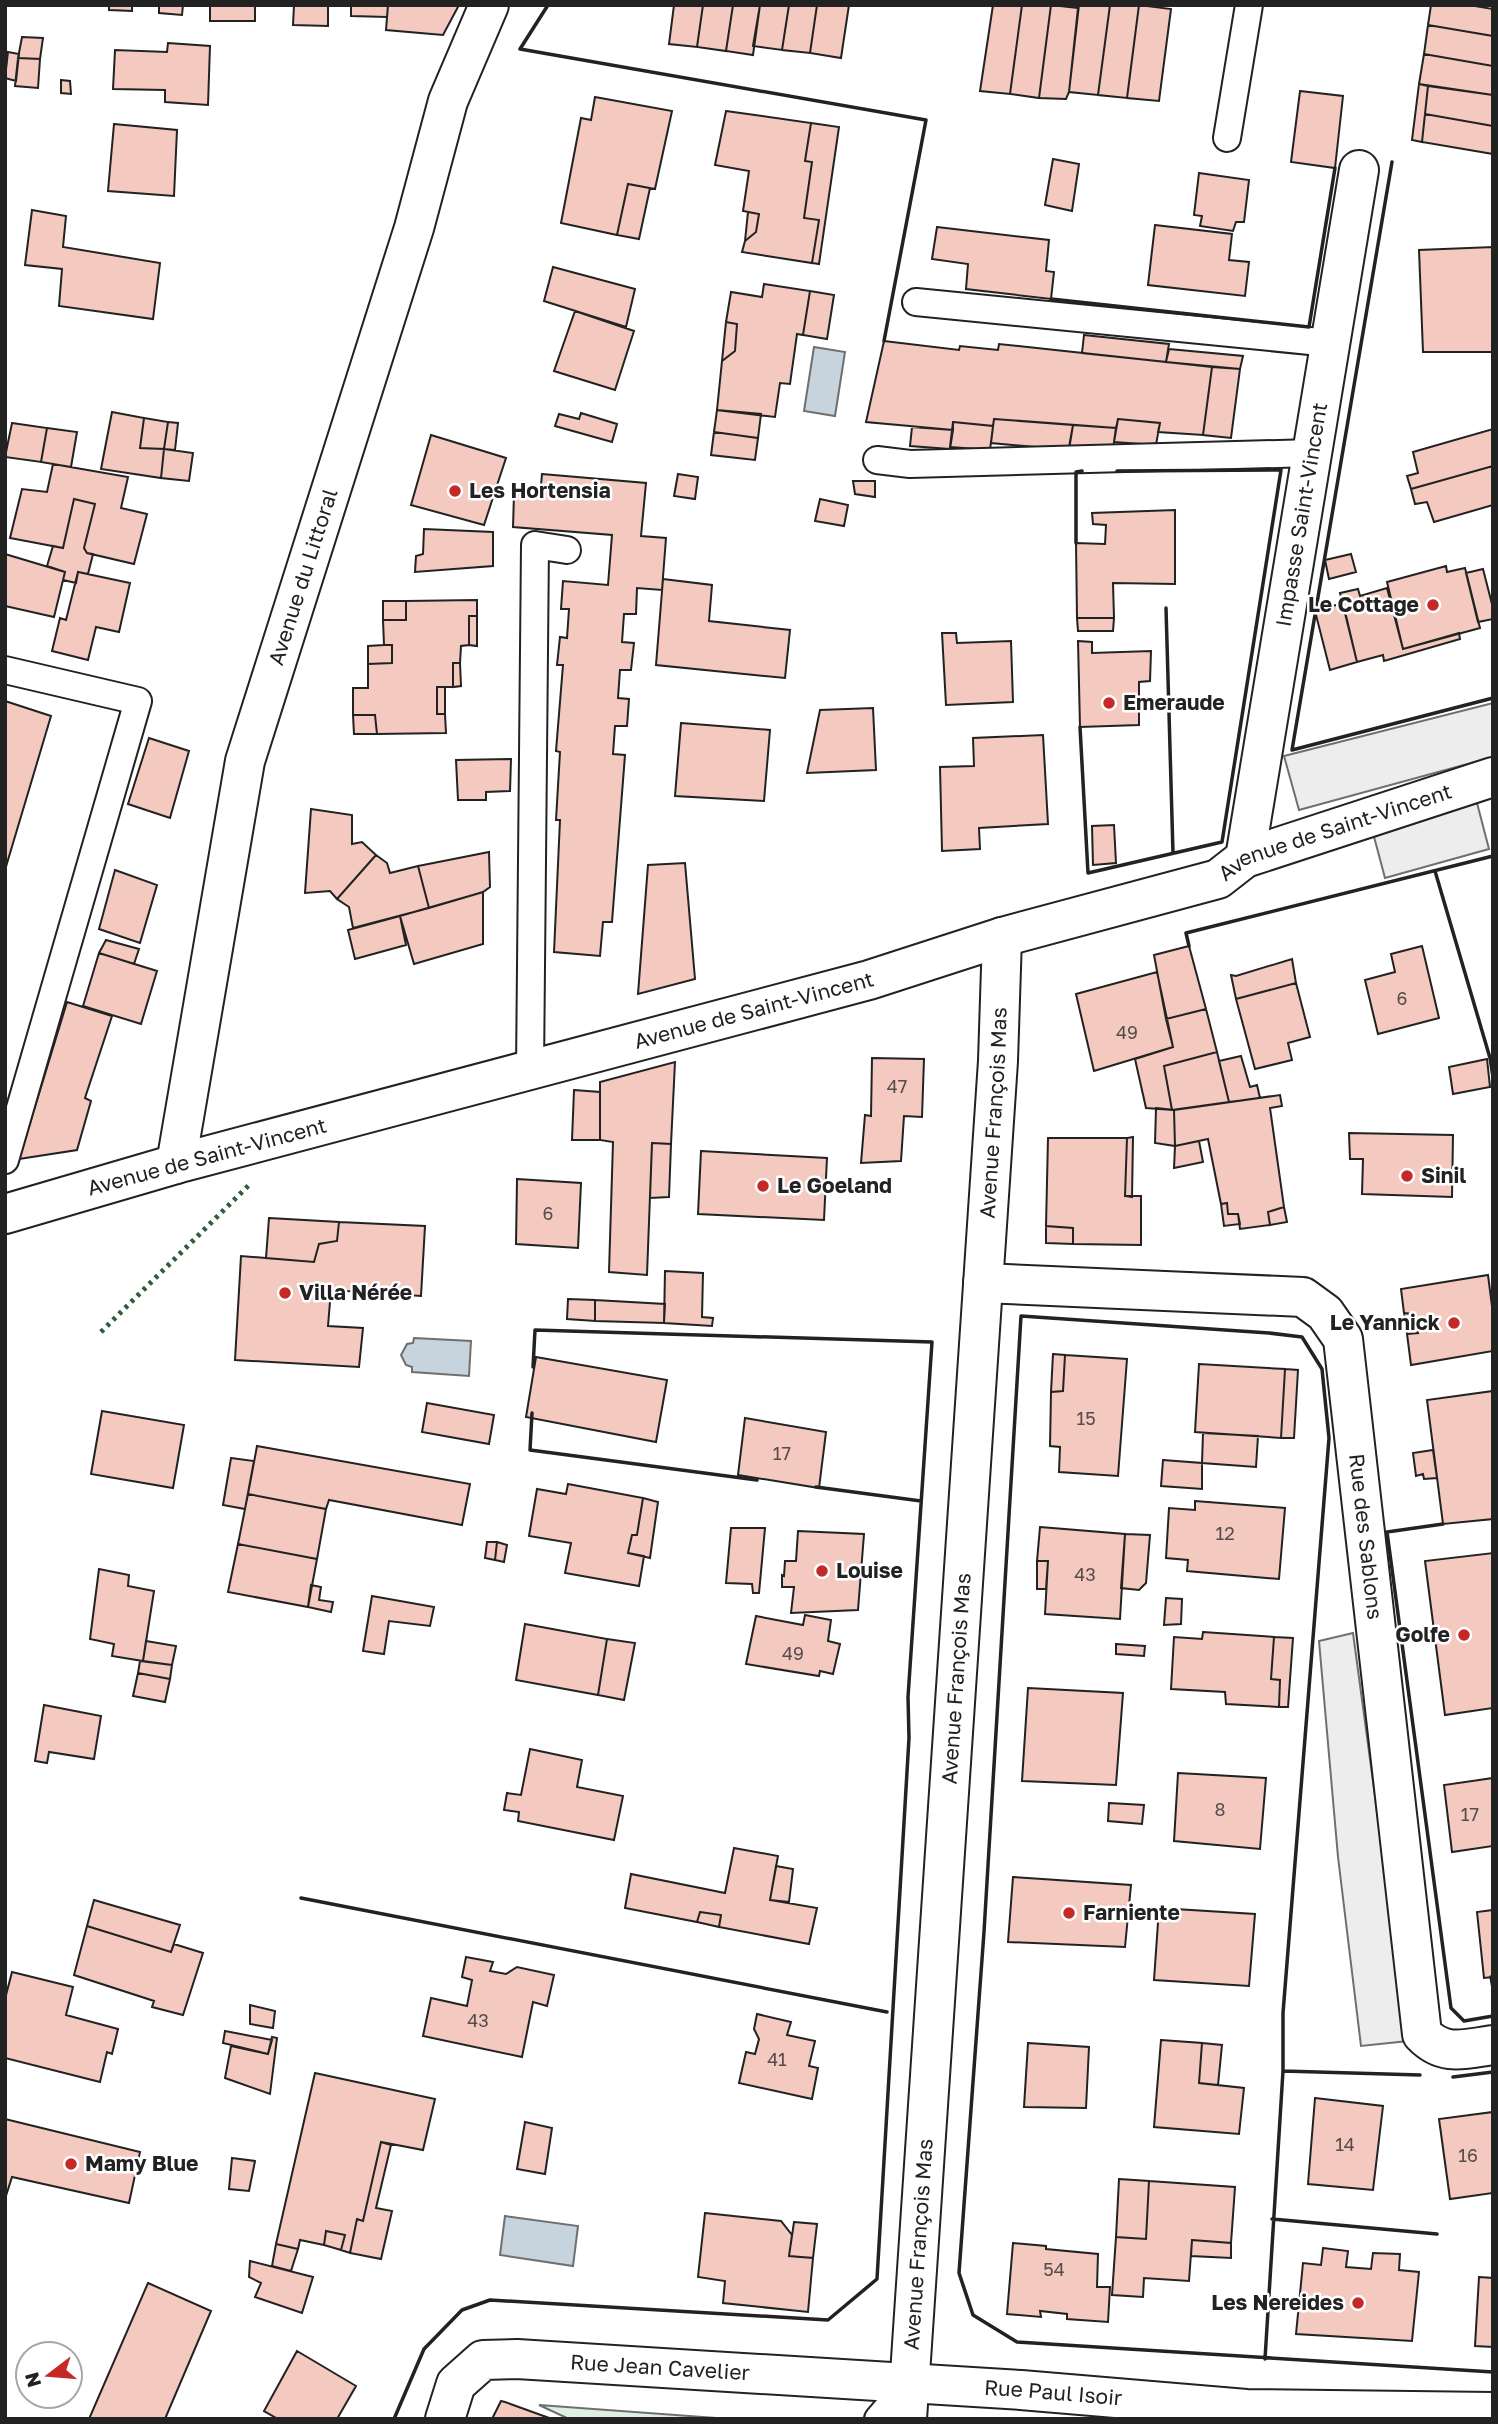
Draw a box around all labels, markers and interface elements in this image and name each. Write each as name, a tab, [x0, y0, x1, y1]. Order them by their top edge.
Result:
street label: Impasse Saint-Vincent	[1270, 401, 1332, 629]
place label: Les Hortensia	[469, 477, 611, 503]
marker: Les Hortensia	[447, 483, 463, 499]
street label: Avenue du Littoral	[262, 485, 343, 668]
place label: Le Cottage	[1308, 591, 1419, 617]
marker: Le Cottage	[1425, 597, 1441, 613]
place label: Emeraude	[1123, 689, 1225, 715]
marker: Emeraude	[1101, 695, 1117, 711]
street label: Avenue de Saint-Vincent	[1213, 777, 1455, 886]
street label: Avenue de Saint-Vincent	[631, 965, 877, 1054]
house number: 6	[1397, 987, 1407, 1009]
street label: Avenue François Mas	[973, 1007, 1012, 1219]
house number: 49	[1116, 1021, 1138, 1043]
house number: 47	[887, 1075, 907, 1097]
street label: Avenue de Saint-Vincent	[84, 1112, 329, 1201]
place label: Sinil	[1421, 1162, 1466, 1188]
marker: Sinil	[1399, 1168, 1415, 1184]
place label: Le Goeland	[777, 1172, 892, 1198]
marker: Le Goeland	[755, 1178, 771, 1194]
house number: 6	[543, 1202, 553, 1224]
place label: Villa Nérée	[299, 1279, 412, 1305]
marker: Villa Nérée	[277, 1285, 293, 1301]
place label: Le Yannick	[1330, 1309, 1440, 1335]
marker: Le Yannick	[1446, 1315, 1462, 1331]
house number: 15	[1076, 1407, 1096, 1429]
house number: 17	[773, 1442, 791, 1464]
street label: Rue des Sablons	[1344, 1452, 1389, 1621]
house number: 12	[1215, 1522, 1235, 1544]
place label: Louise	[836, 1557, 903, 1583]
marker: Louise	[814, 1563, 830, 1579]
house number: 43	[1074, 1563, 1096, 1585]
street label: Avenue François Mas	[936, 1572, 976, 1785]
place label: Golfe	[1395, 1621, 1450, 1647]
marker: Golfe	[1456, 1627, 1472, 1643]
house number: 49	[782, 1642, 804, 1664]
house number: 8	[1215, 1798, 1225, 1820]
house number: 17	[1461, 1803, 1479, 1825]
place label: Farniente	[1083, 1899, 1180, 1925]
marker: Farniente	[1061, 1905, 1077, 1921]
house number: 43	[467, 2009, 489, 2031]
house number: 41	[767, 2048, 787, 2070]
house number: 14	[1335, 2133, 1355, 2155]
street label: Avenue François Mas	[898, 2138, 938, 2351]
house number: 16	[1458, 2144, 1478, 2166]
place label: Mamy Blue	[85, 2150, 199, 2176]
marker: Mamy Blue	[63, 2156, 79, 2172]
house number: 54	[1043, 2258, 1065, 2280]
place label: Les Nereides	[1211, 2289, 1344, 2315]
marker: Les Nereides	[1350, 2295, 1366, 2311]
north arrow	[14, 2340, 84, 2410]
street label: Rue Jean Cavelier	[569, 2348, 751, 2385]
text: N	[19, 2370, 45, 2390]
street label: Rue Paul Isoir	[983, 2374, 1123, 2410]

